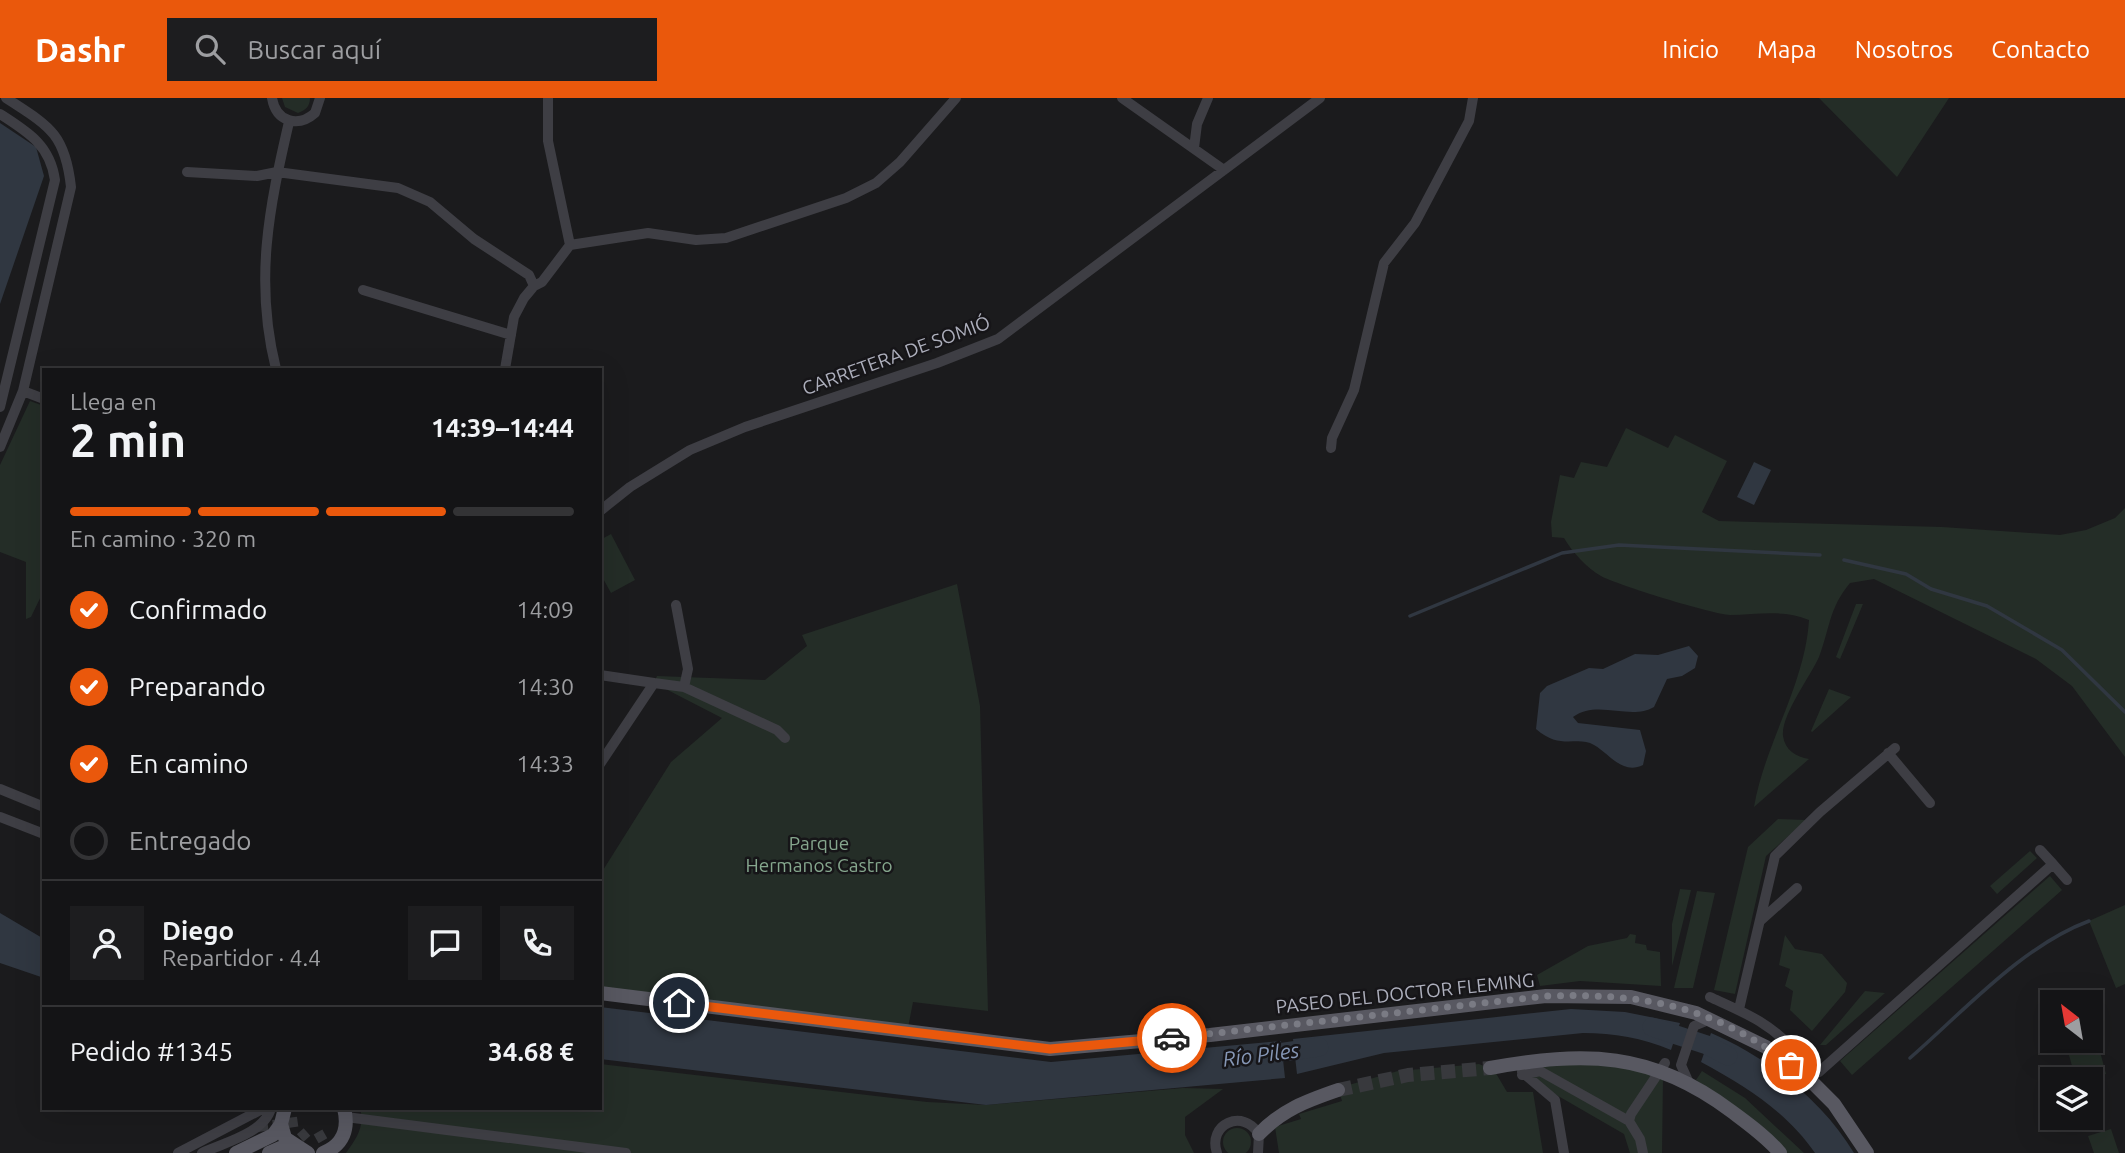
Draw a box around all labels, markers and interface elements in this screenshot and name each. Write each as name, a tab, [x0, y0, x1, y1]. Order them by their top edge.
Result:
search box	[167, 18, 657, 81]
icon: search	[191, 30, 229, 68]
text: Dashr	[35, 31, 125, 68]
text: Buscar aquí	[247, 35, 381, 64]
text: Inicio	[1662, 36, 1719, 63]
text: Mapa	[1757, 36, 1817, 63]
text: Nosotros	[1855, 36, 1953, 63]
text: Contacto	[1991, 36, 2090, 63]
street label: CARRETERA DE SOMIÓ	[799, 311, 993, 399]
text: Llega en	[70, 389, 157, 414]
text: 14:39–14:44	[431, 413, 574, 442]
text: 2 min	[70, 414, 186, 466]
text: En camino · 320 m	[70, 526, 256, 551]
icon: check	[70, 591, 108, 629]
text: Confirmado	[129, 595, 267, 624]
text: 14:09	[516, 597, 574, 622]
icon: check	[70, 668, 108, 706]
text: Preparando	[129, 672, 266, 701]
text: 14:30	[516, 674, 574, 699]
icon: check	[70, 745, 108, 783]
text: En camino	[129, 749, 249, 778]
text: 14:33	[516, 751, 574, 776]
text: Entregado	[129, 826, 252, 855]
park label: Parque Hermanos Castro	[745, 832, 893, 876]
button: person	[70, 906, 144, 980]
button: chat	[408, 906, 482, 980]
button: phone	[500, 906, 574, 980]
text: Diego	[162, 916, 234, 945]
text: Repartidor · 4.4	[162, 945, 321, 970]
street label: PASEO DEL DOCTOR FLEMING	[1275, 968, 1535, 1018]
pin	[649, 973, 709, 1033]
icon: home	[660, 984, 698, 1022]
north arrow	[2040, 990, 2104, 1054]
map controls	[2040, 990, 2103, 1130]
courier	[1137, 1003, 1207, 1073]
icon: car	[1153, 1019, 1191, 1057]
pin	[1761, 1035, 1821, 1095]
text: Pedido #1345	[70, 1037, 233, 1066]
text: 34.68 €	[488, 1037, 574, 1066]
water label: Río Piles	[1221, 1037, 1301, 1071]
icon: bag	[1772, 1046, 1810, 1084]
button: layers	[2040, 1067, 2103, 1130]

